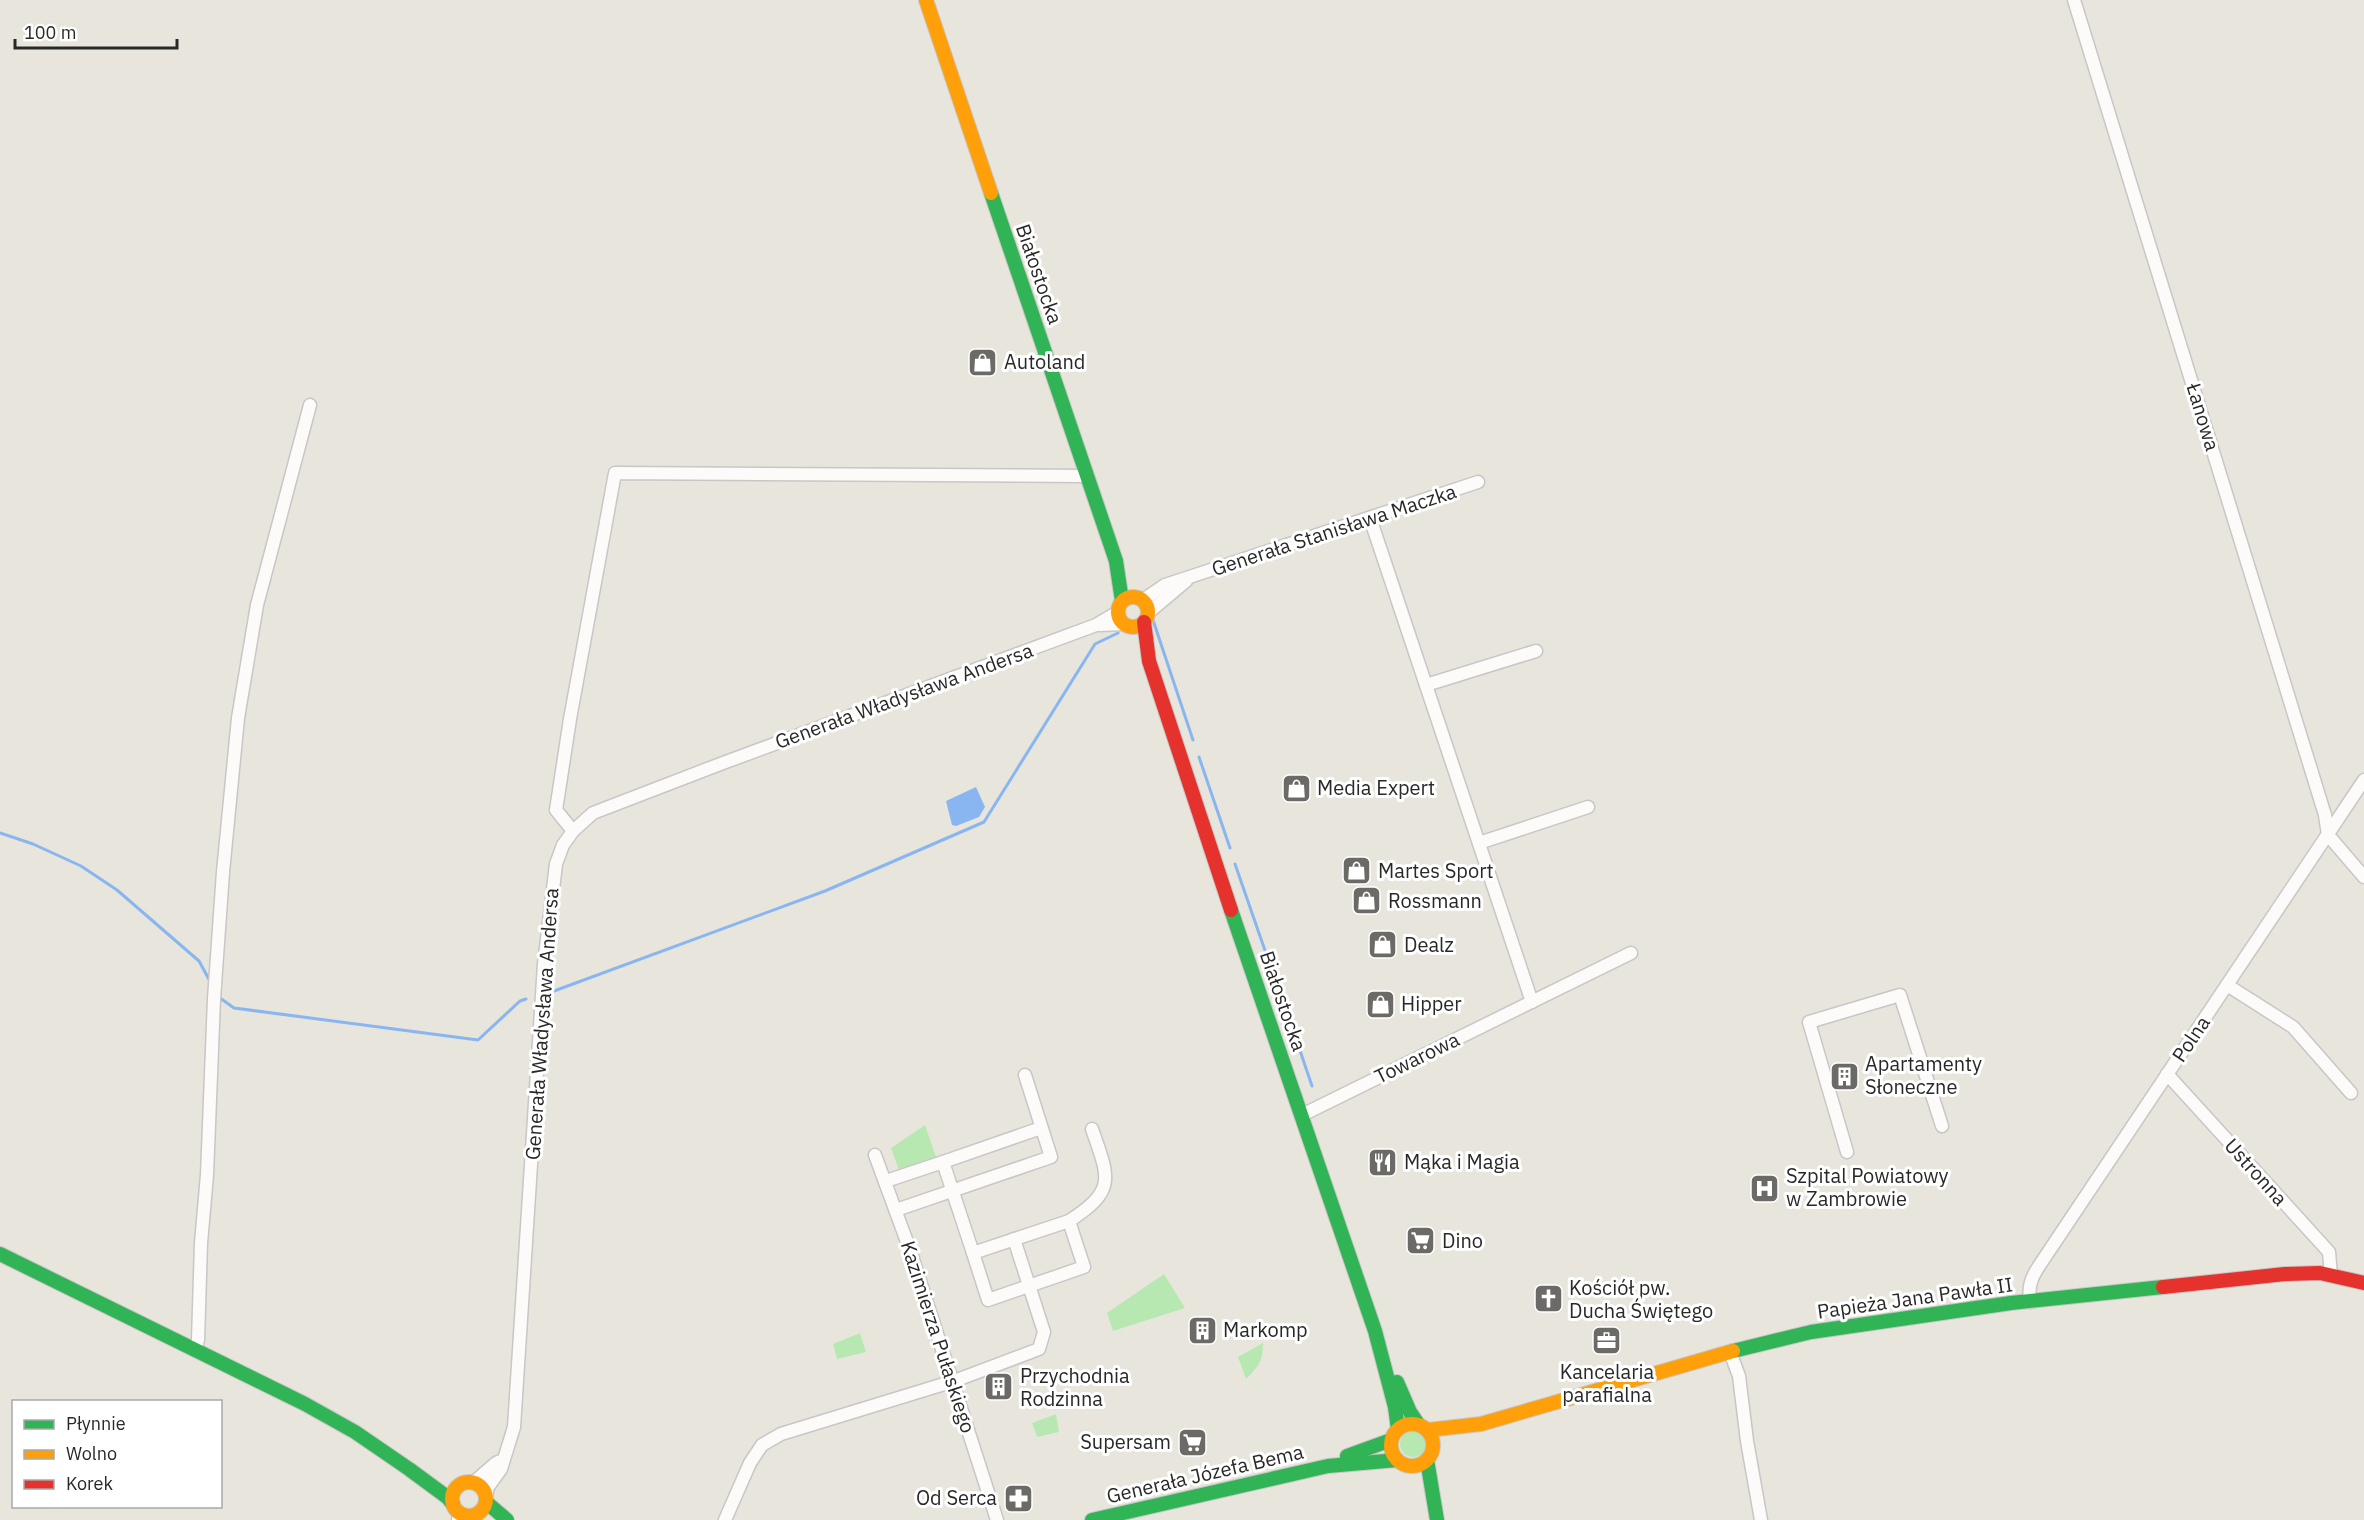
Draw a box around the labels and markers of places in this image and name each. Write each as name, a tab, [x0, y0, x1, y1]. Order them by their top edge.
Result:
shop icon: Autoland	[967, 346, 999, 378]
place label: Autoland	[1004, 348, 1085, 375]
shop icon: Media Expert	[1280, 772, 1312, 804]
place label: Media Expert	[1317, 774, 1435, 801]
shop icon: Martes Sport	[1341, 855, 1373, 887]
place label: Martes Sport	[1378, 857, 1494, 884]
shop icon: Rossmann	[1351, 885, 1383, 917]
place label: Rossmann	[1388, 887, 1482, 914]
shop icon: Dealz	[1367, 929, 1399, 961]
place label: Dealz	[1404, 931, 1454, 958]
shop icon: Hipper	[1364, 988, 1396, 1020]
place label: Hipper	[1401, 990, 1462, 1017]
place label: Apartamenty Słoneczne	[1865, 1050, 1982, 1100]
building icon: Apartamenty Słoneczne	[1828, 1060, 1860, 1092]
restaurant icon: Mąka i Magia	[1367, 1146, 1399, 1178]
place label: Mąka i Magia	[1404, 1148, 1520, 1175]
place label: Szpital Powiatowy w Zambrowie	[1786, 1162, 1949, 1212]
hospital icon: Szpital Powiatowy w Zambrowie	[1749, 1172, 1781, 1204]
supermarket icon: Dino	[1405, 1225, 1437, 1257]
place label: Dino	[1442, 1227, 1483, 1254]
place label: Kościół pw. Ducha Świętego	[1569, 1274, 1713, 1324]
church icon: Kościół pw. Ducha Świętego	[1532, 1283, 1564, 1315]
building icon: Markomp	[1186, 1314, 1218, 1346]
place label: Markomp	[1223, 1316, 1308, 1343]
office icon: Kancelaria parafialna	[1591, 1325, 1623, 1357]
place label: Kancelaria parafialna	[1560, 1358, 1655, 1408]
place label: Przychodnia Rodzinna	[1020, 1362, 1130, 1412]
building icon: Przychodnia Rodzinna	[983, 1371, 1015, 1403]
supermarket icon: Supersam	[1176, 1426, 1208, 1458]
place label: Supersam	[1080, 1428, 1171, 1455]
pharmacy icon: Od Serca	[1002, 1482, 1034, 1514]
place label: Od Serca	[916, 1484, 997, 1511]

